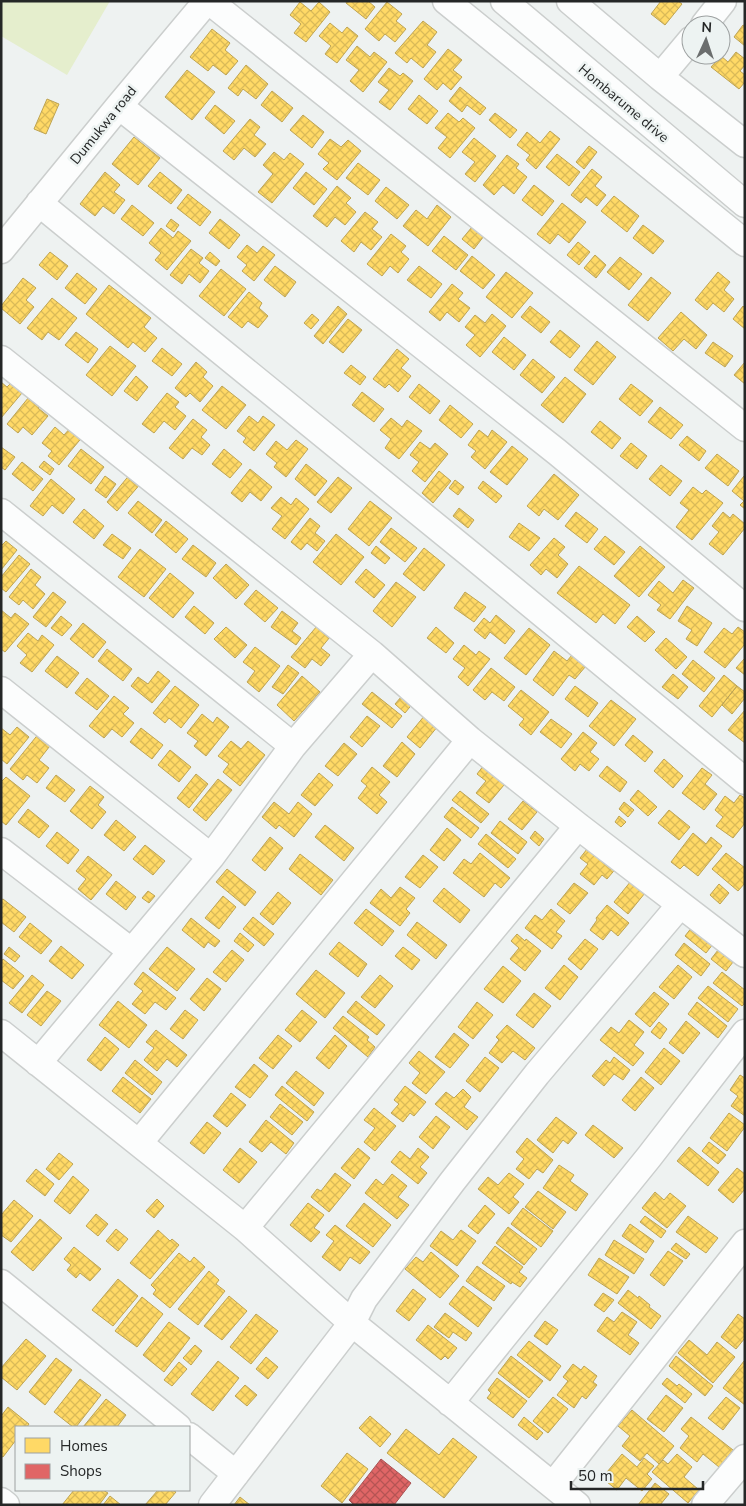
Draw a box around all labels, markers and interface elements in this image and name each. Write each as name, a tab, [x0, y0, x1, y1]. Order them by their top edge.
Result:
north arrow	[681, 15, 731, 65]
text: N	[701, 18, 712, 37]
street label: Hombarume drive	[574, 60, 673, 147]
street label: Dumukwa road	[66, 82, 141, 169]
legend	[15, 1426, 190, 1491]
text: Homes	[60, 1436, 108, 1456]
scale bar	[571, 1458, 704, 1490]
text: Shops	[60, 1461, 102, 1481]
text: 50 m	[578, 1466, 613, 1486]

